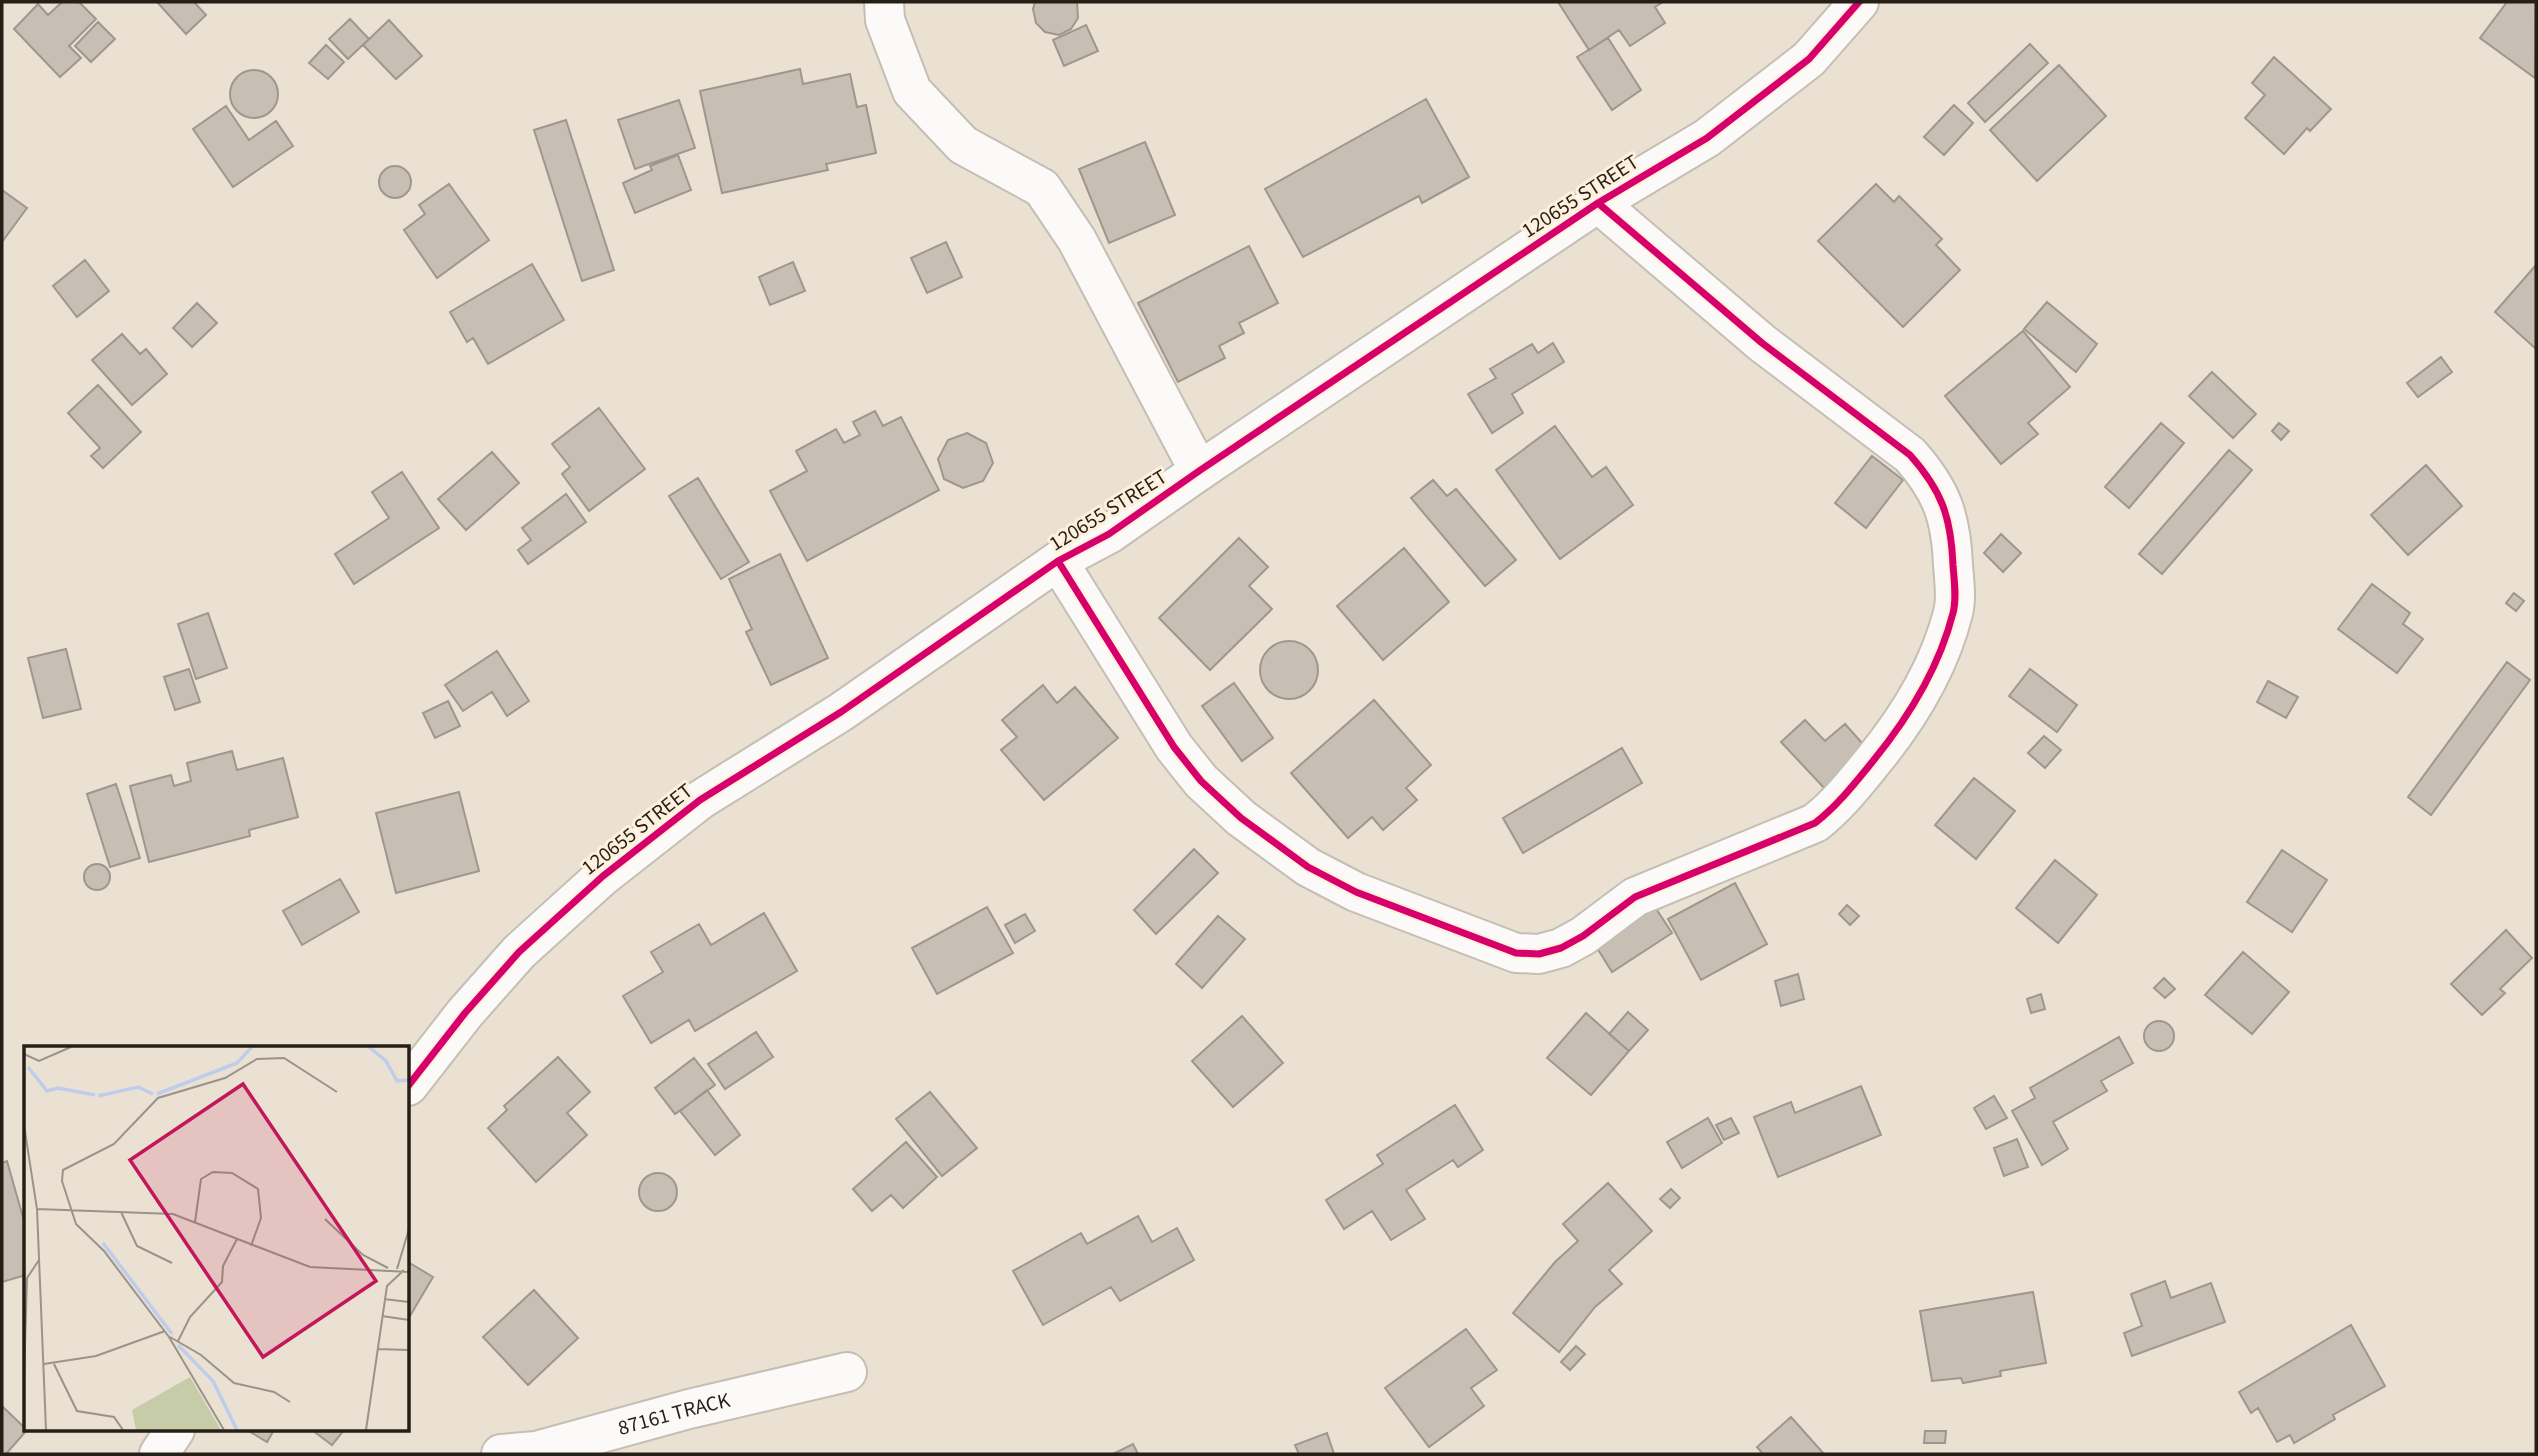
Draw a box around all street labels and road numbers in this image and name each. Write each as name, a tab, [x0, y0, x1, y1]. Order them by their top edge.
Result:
street label: 120655 STREET	[1516, 147, 1644, 245]
street label: 120655 STREET	[1043, 462, 1173, 558]
street label: 120655 STREET	[575, 776, 699, 882]
street label: 87161 TRACK	[614, 1385, 734, 1443]

